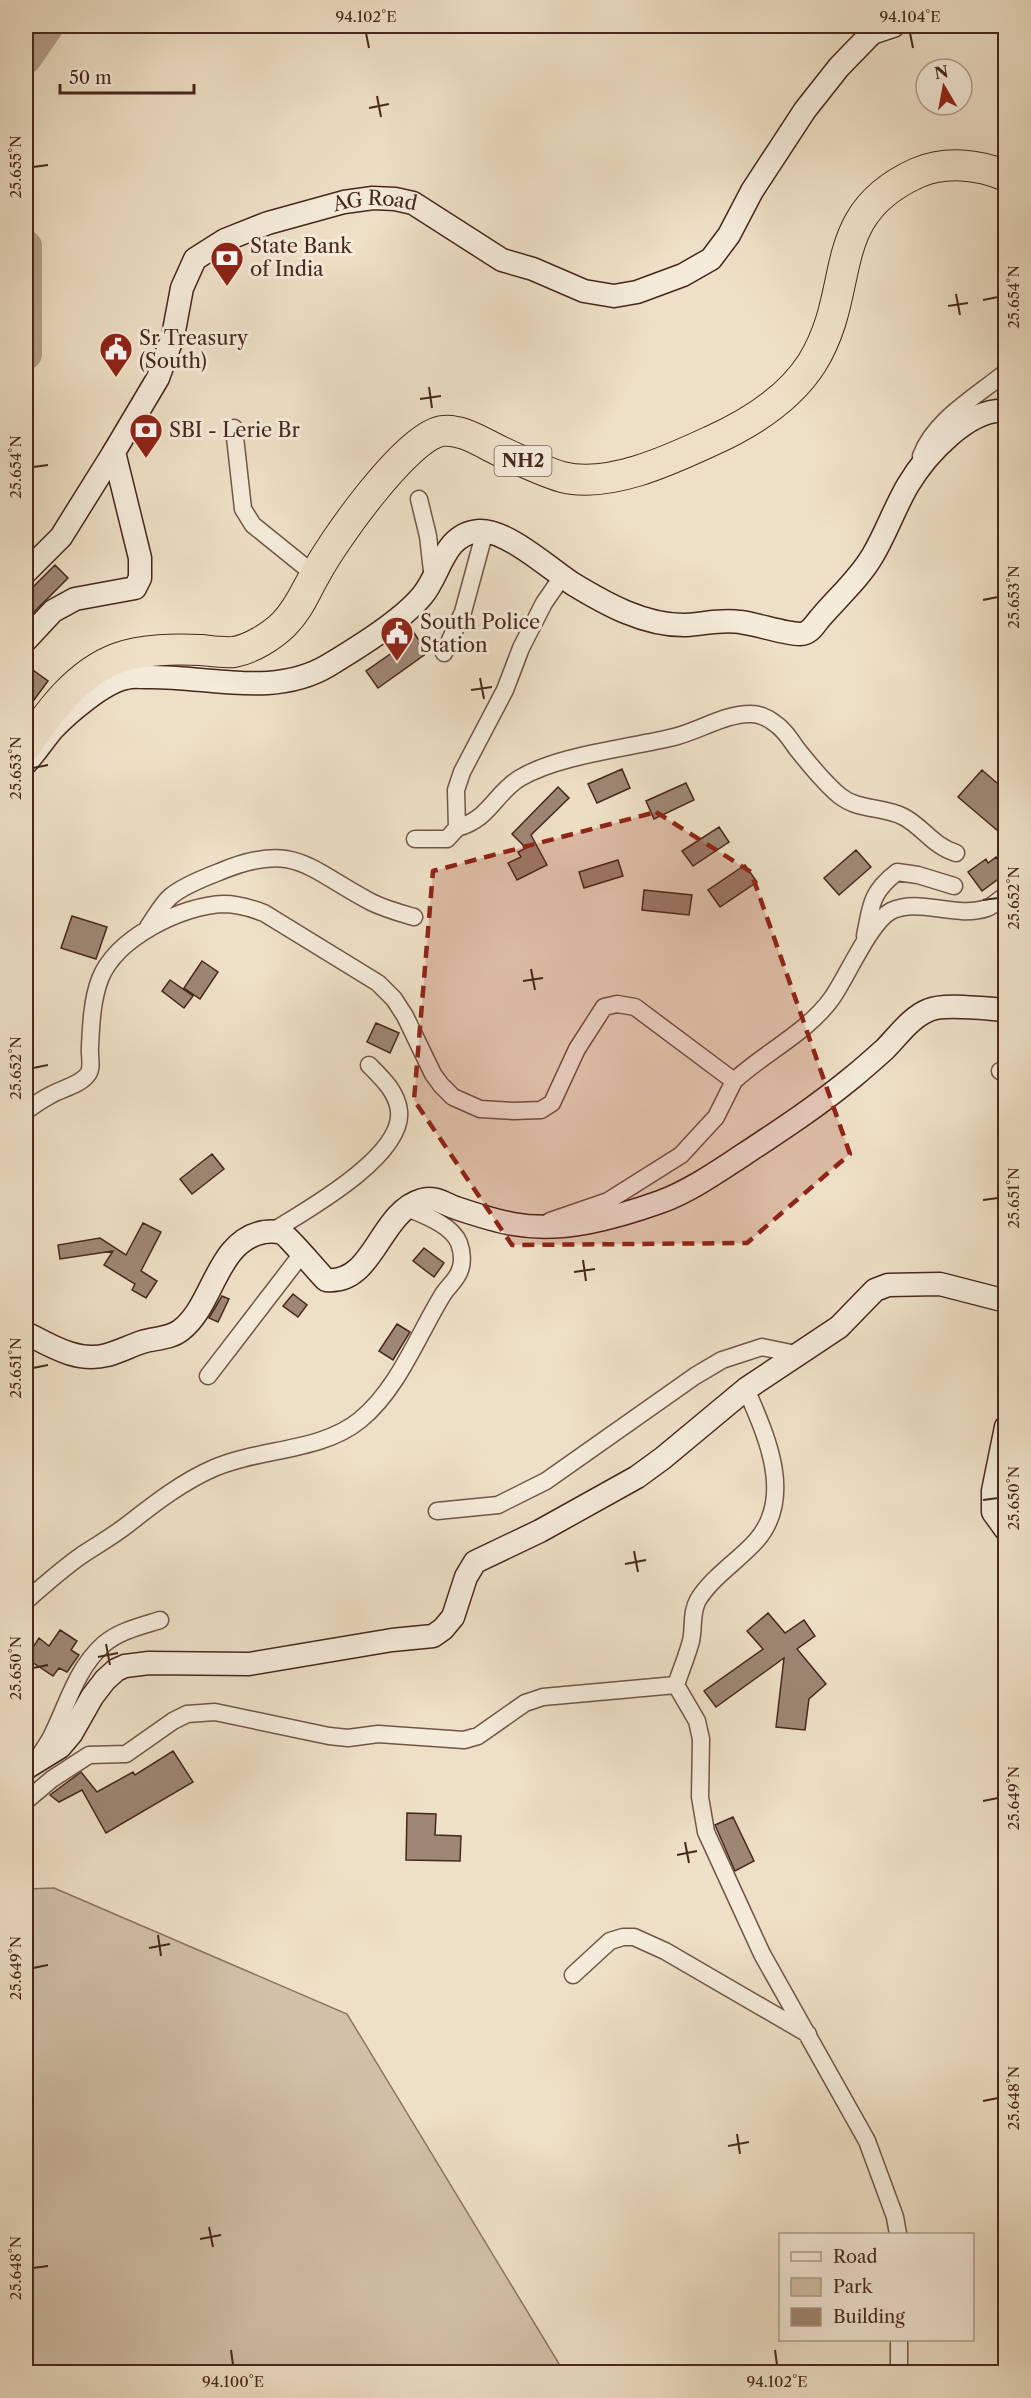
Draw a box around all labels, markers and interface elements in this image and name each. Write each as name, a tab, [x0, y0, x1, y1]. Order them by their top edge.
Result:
text: 94.102°E	[335, 7, 397, 26]
text: 94.104°E	[879, 7, 941, 26]
scale bar	[60, 57, 194, 95]
north arrow	[914, 57, 974, 117]
text: N	[933, 61, 950, 83]
text: 50 m	[69, 67, 112, 89]
text: 25.655°N	[6, 135, 25, 199]
street label: AG Road	[329, 186, 419, 217]
place label: State Bank of India	[250, 234, 353, 281]
bank icon: State Bank of India	[209, 240, 245, 287]
text: 25.654°N	[1004, 265, 1023, 329]
place label: Sr Treasury (South)	[139, 326, 249, 373]
public building icon: Sr Treasury (South)	[98, 331, 134, 378]
bank icon: SBI - Lerie Br	[128, 412, 164, 459]
place label: SBI - Lerie Br	[169, 418, 300, 442]
text: 25.654°N	[6, 435, 25, 499]
road number: NH2	[494, 446, 552, 476]
text: 25.653°N	[1004, 565, 1023, 629]
place label: South Police Station	[420, 610, 540, 657]
public building icon: South Police Station	[379, 615, 415, 662]
text: 25.653°N	[6, 736, 25, 800]
text: 25.652°N	[1004, 866, 1023, 930]
text: 25.652°N	[6, 1036, 25, 1100]
text: 25.651°N	[1004, 1167, 1023, 1229]
text: 25.651°N	[6, 1337, 25, 1399]
text: 25.650°N	[1004, 1466, 1023, 1530]
text: 25.650°N	[6, 1636, 25, 1700]
text: 25.649°N	[1004, 1766, 1023, 1830]
text: 25.649°N	[6, 1936, 25, 2000]
text: 25.648°N	[1004, 2066, 1023, 2130]
legend	[779, 2233, 974, 2341]
text: 25.648°N	[6, 2236, 25, 2300]
text: Road	[833, 2246, 878, 2268]
text: Park	[833, 2276, 874, 2298]
text: Building	[833, 2306, 905, 2328]
text: 94.100°E	[202, 2372, 264, 2391]
text: 94.102°E	[746, 2372, 808, 2391]

